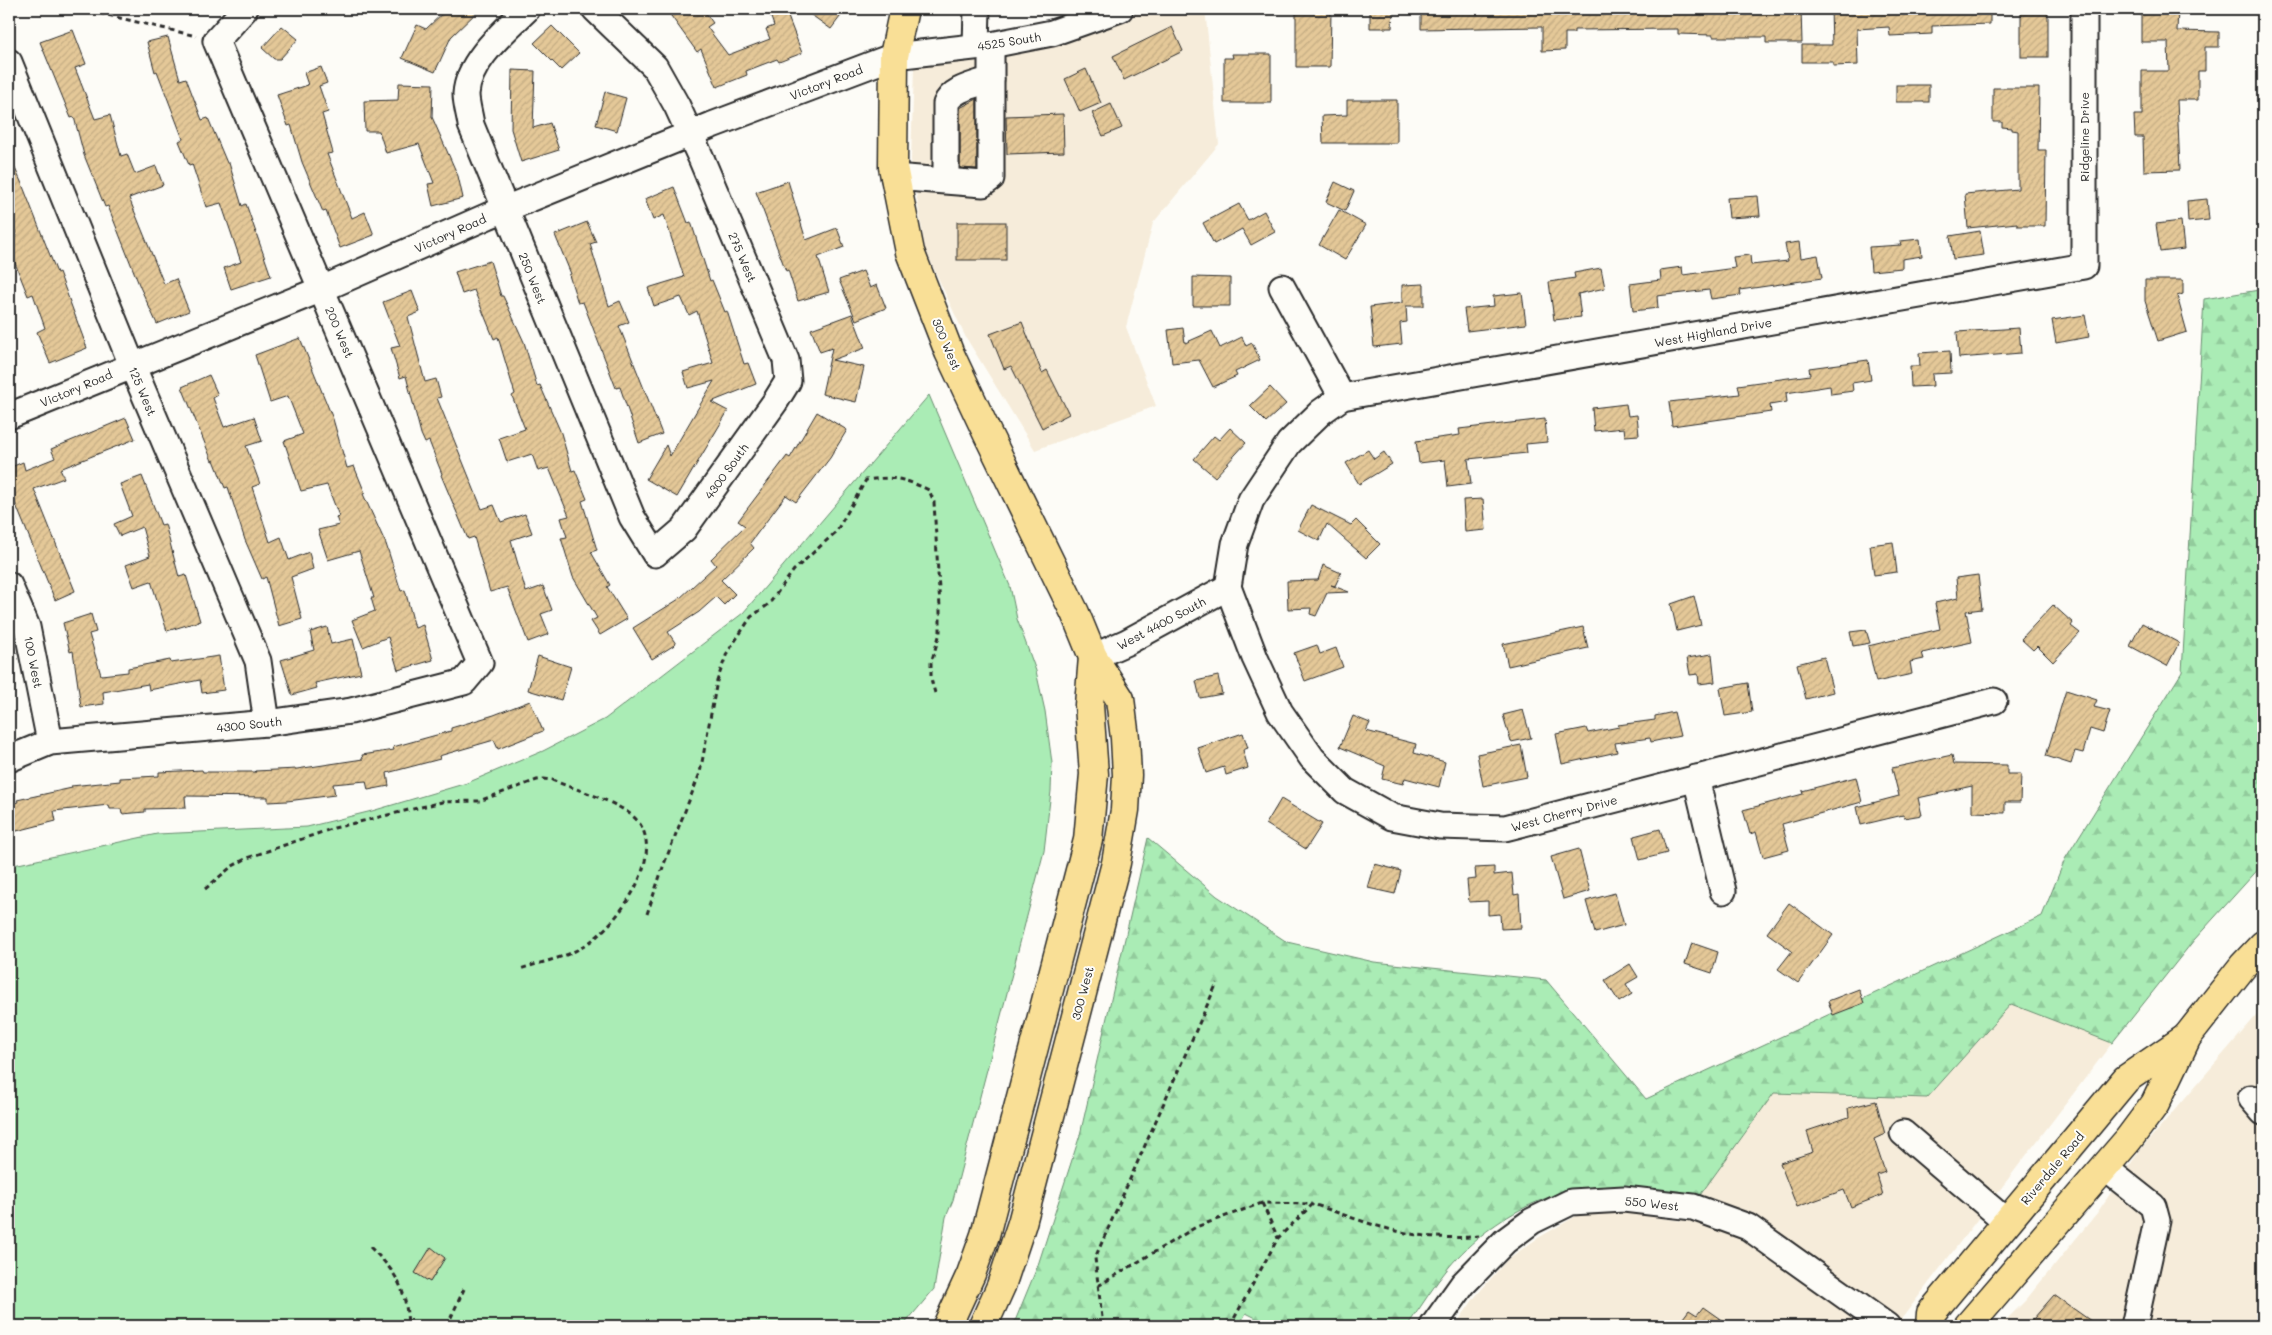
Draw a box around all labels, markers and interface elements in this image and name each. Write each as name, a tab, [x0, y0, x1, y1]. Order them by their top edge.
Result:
street label: 4525 South	[976, 28, 1042, 54]
street label: Victory Road	[787, 61, 865, 103]
street label: Ridgeline Drive	[2076, 92, 2092, 182]
street label: Victory Road	[412, 210, 489, 256]
street label: 275 West	[725, 229, 761, 285]
street label: 250 West	[515, 250, 551, 306]
street label: 200 West	[322, 304, 358, 360]
street label: West Highland Drive	[1653, 314, 1773, 350]
street label: 300 West	[929, 316, 965, 372]
street label: 125 West	[125, 364, 161, 418]
street label: Victory Road	[37, 365, 115, 410]
street label: 4300 South	[700, 440, 752, 502]
street label: West 4400 South	[1114, 593, 1208, 653]
street label: 100 West	[21, 634, 47, 690]
street label: 4300 South	[216, 713, 282, 735]
street label: West Cherry Drive	[1509, 791, 1619, 835]
street label: 300 West	[1067, 964, 1097, 1022]
street label: Riverdale Road	[2017, 1128, 2087, 1208]
street label: 550 West	[1624, 1192, 1680, 1214]

